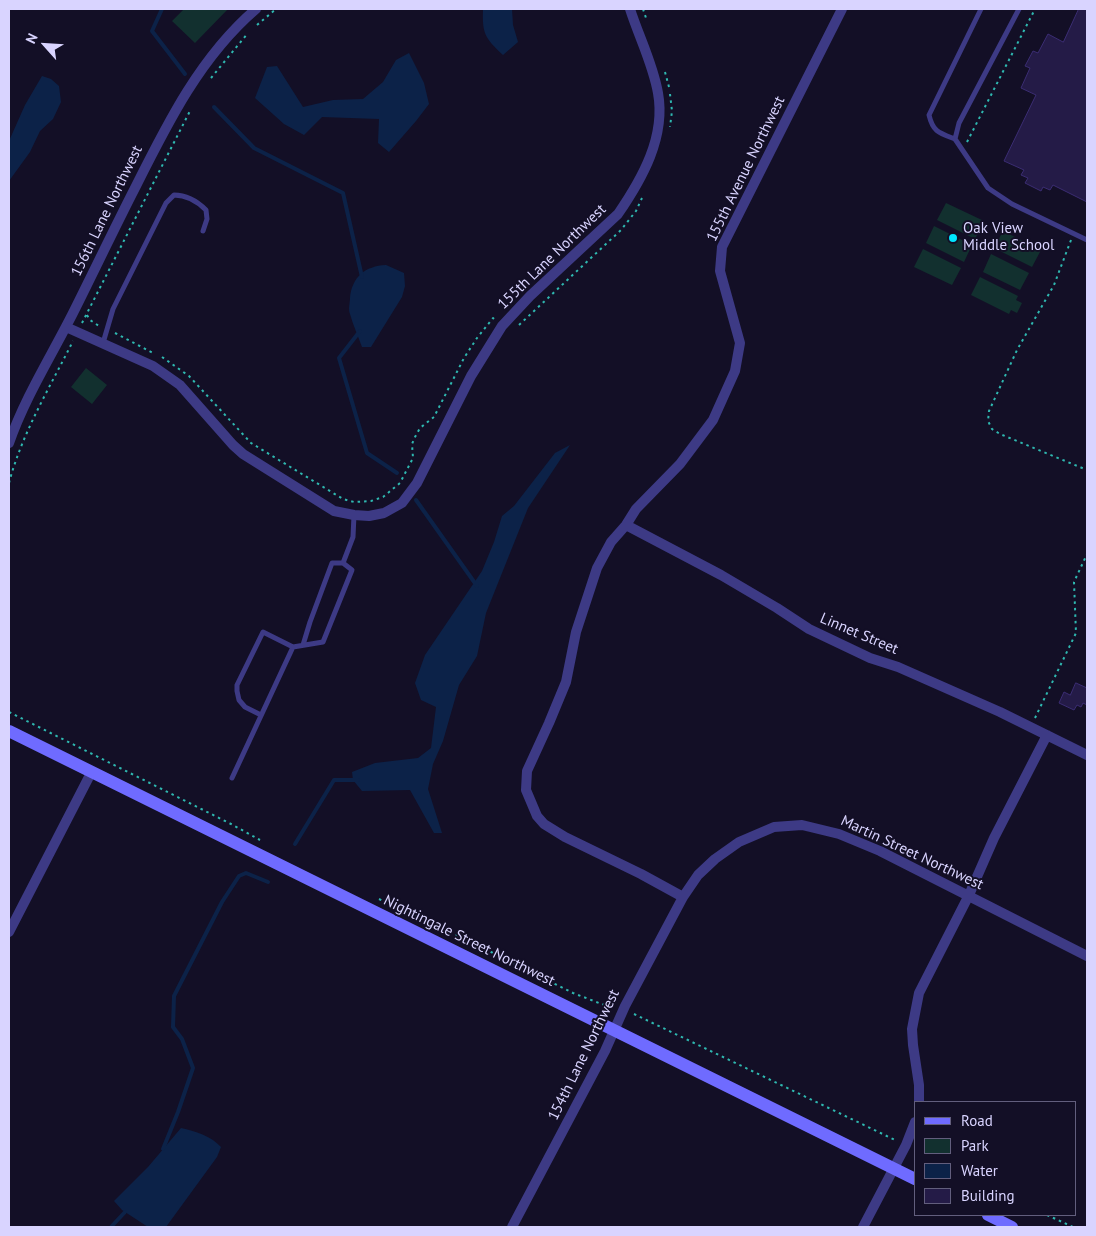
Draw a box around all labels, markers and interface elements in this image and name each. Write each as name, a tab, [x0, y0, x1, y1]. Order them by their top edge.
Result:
north arrow	[20, 20, 70, 70]
text: N	[21, 30, 42, 47]
street label: 155th Avenue Northwest	[703, 93, 789, 245]
street label: 156th Lane Northwest	[67, 143, 147, 279]
street label: 155th Lane Northwest	[494, 201, 610, 313]
place label: Oak View Middle School	[963, 220, 1054, 255]
marker: Oak View Middle School	[947, 232, 959, 244]
street label: Linnet Street	[817, 609, 901, 659]
street label: Martin Street Northwest	[838, 812, 986, 894]
street label: Nightingale Street Northwest	[380, 892, 558, 990]
street label: 154th Lane Northwest	[544, 987, 624, 1123]
legend	[914, 1101, 1076, 1216]
text: Road	[961, 1111, 993, 1130]
text: Park	[961, 1136, 989, 1155]
text: Water	[961, 1161, 998, 1180]
text: Building	[961, 1186, 1015, 1205]

